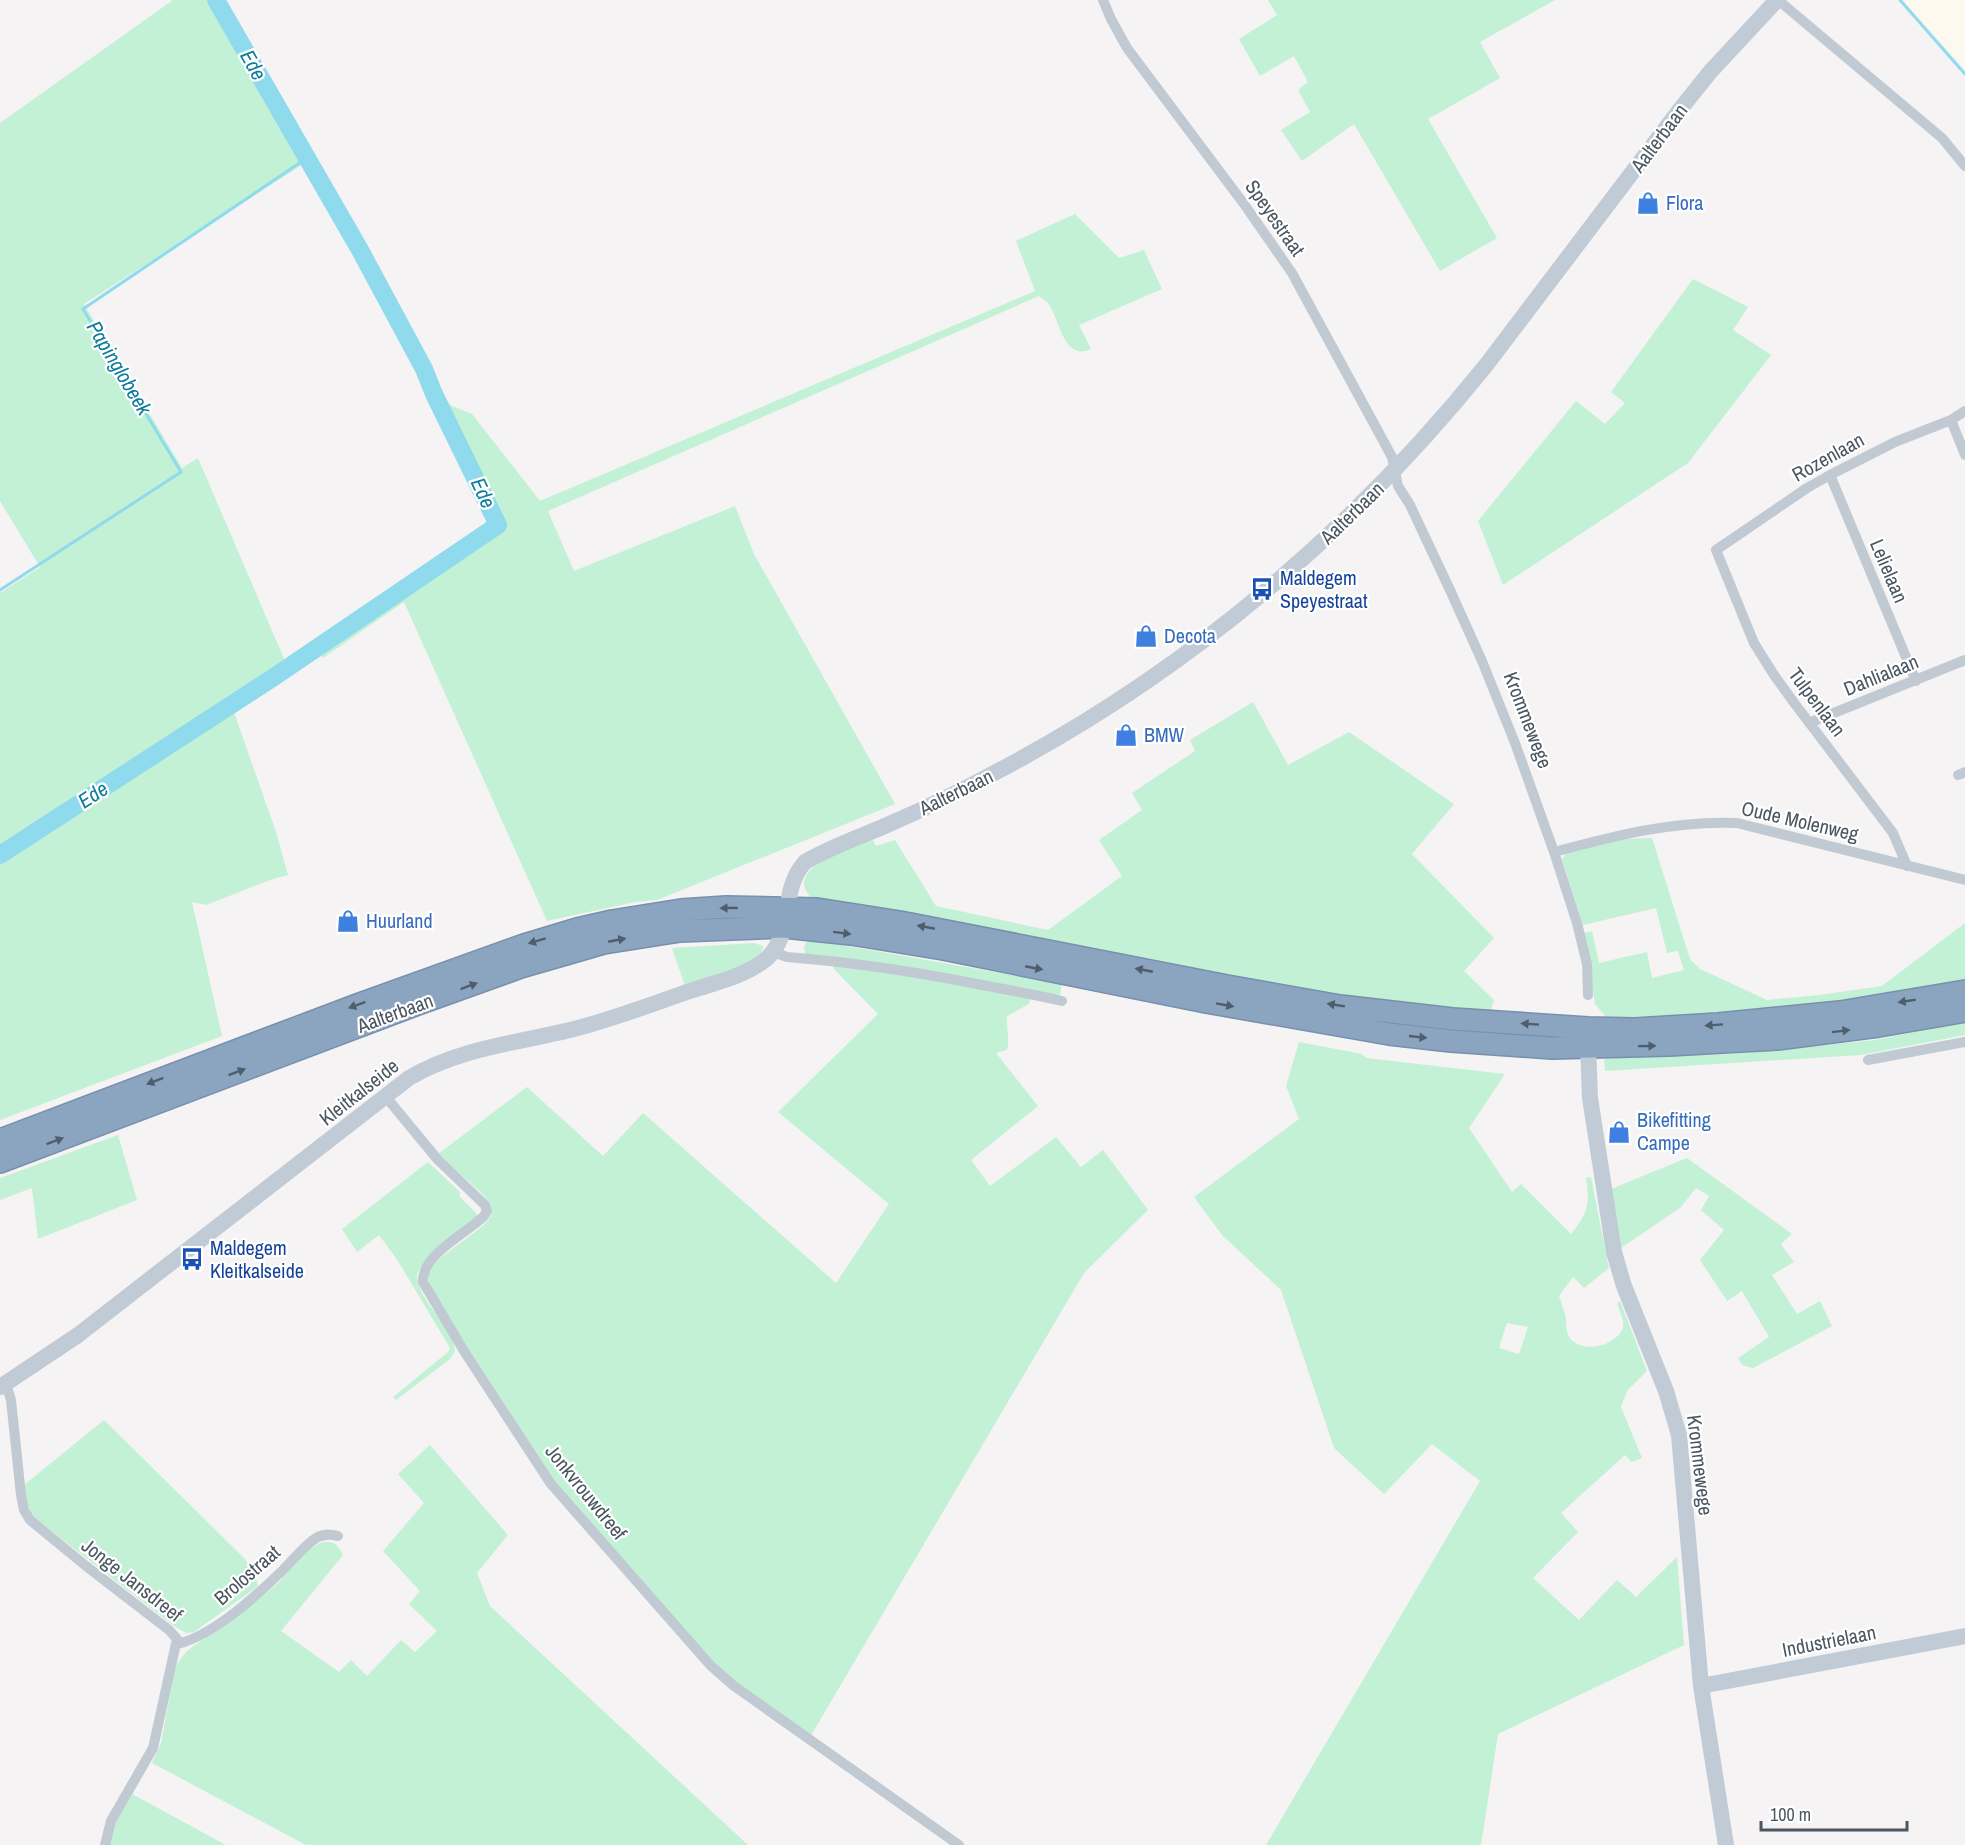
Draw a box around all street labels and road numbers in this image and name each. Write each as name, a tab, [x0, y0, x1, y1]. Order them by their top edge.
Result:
street label: Aalterbaan	[1623, 98, 1693, 178]
street label: Speyestraat	[1239, 174, 1312, 262]
street label: Rozenlaan	[1787, 426, 1869, 487]
street label: Aalterbaan	[1313, 475, 1390, 551]
street label: Lelielaan	[1864, 535, 1915, 607]
street label: Dahlialaan	[1839, 647, 1922, 702]
street label: Tulpenlaan	[1783, 662, 1852, 742]
street label: Krommewege	[1498, 668, 1559, 772]
street label: Aalterbaan	[913, 762, 997, 822]
street label: Oude Molenweg	[1739, 794, 1861, 847]
street label: Aalterbaan	[352, 986, 437, 1039]
street label: Kleitkalseide	[313, 1052, 404, 1131]
street label: Krommewege	[1681, 1413, 1720, 1517]
street label: Jonkvrouwdreef	[539, 1438, 634, 1546]
street label: Jonge Jansdreef	[76, 1532, 189, 1628]
street label: Brolostraat	[208, 1538, 286, 1611]
street label: Industrielaan	[1780, 1618, 1878, 1663]

